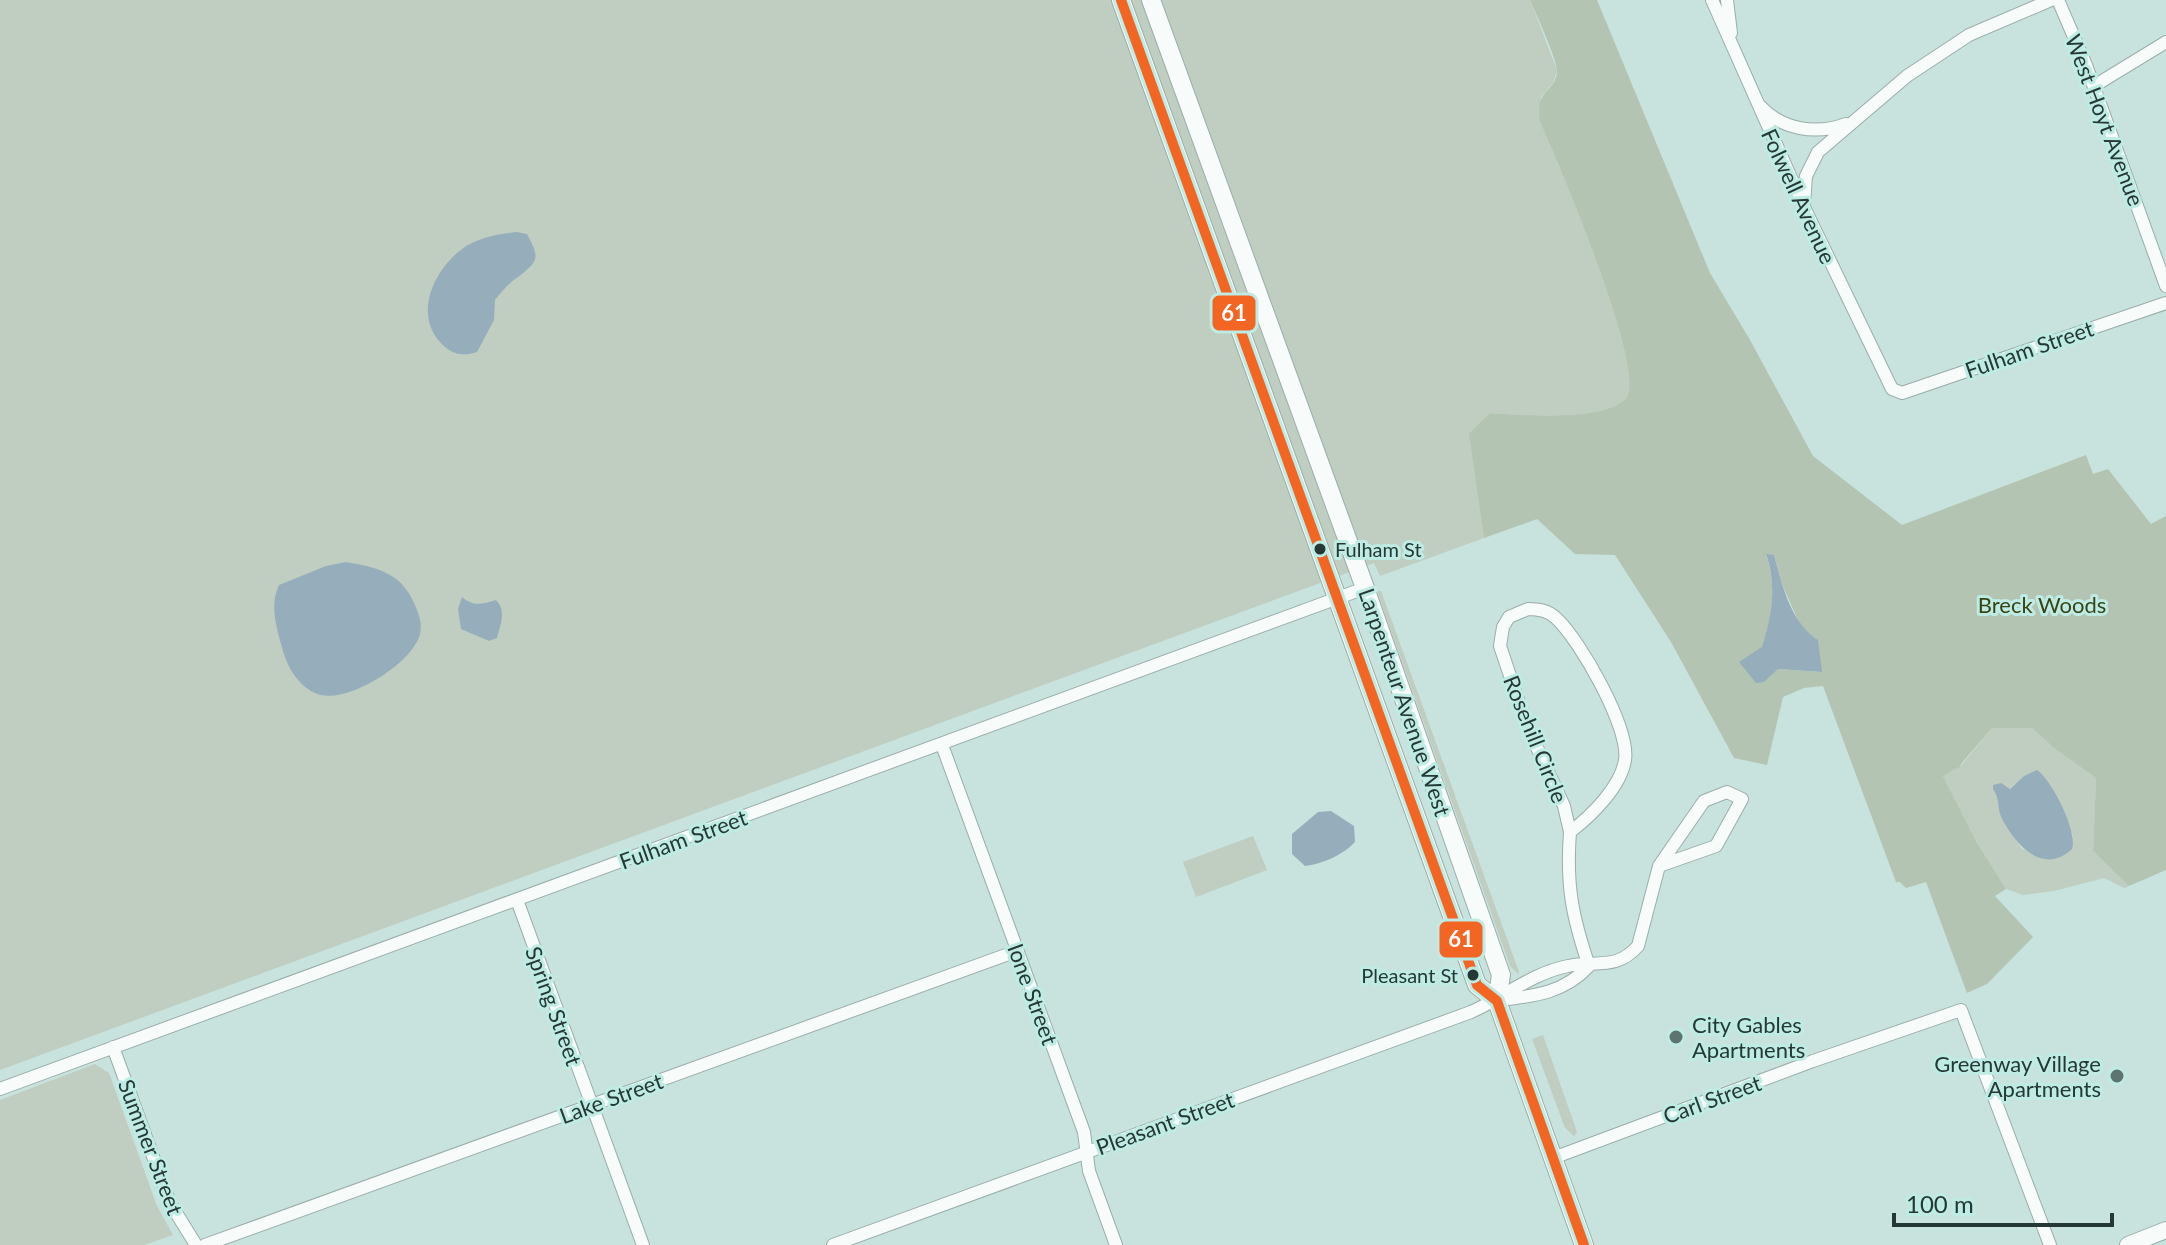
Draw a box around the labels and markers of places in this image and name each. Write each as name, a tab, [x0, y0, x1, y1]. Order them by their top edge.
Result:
place label: Fulham St	[1335, 537, 1422, 561]
marker: Fulham St	[1312, 541, 1328, 557]
place label: Pleasant St	[1361, 963, 1458, 987]
marker: Pleasant St	[1465, 967, 1481, 983]
place label: City Gables Apartments	[1692, 1011, 1805, 1063]
marker: City Gables Apartments	[1667, 1028, 1685, 1046]
place label: Greenway Village Apartments	[1934, 1050, 2101, 1102]
marker: Greenway Village Apartments	[2108, 1067, 2126, 1085]

